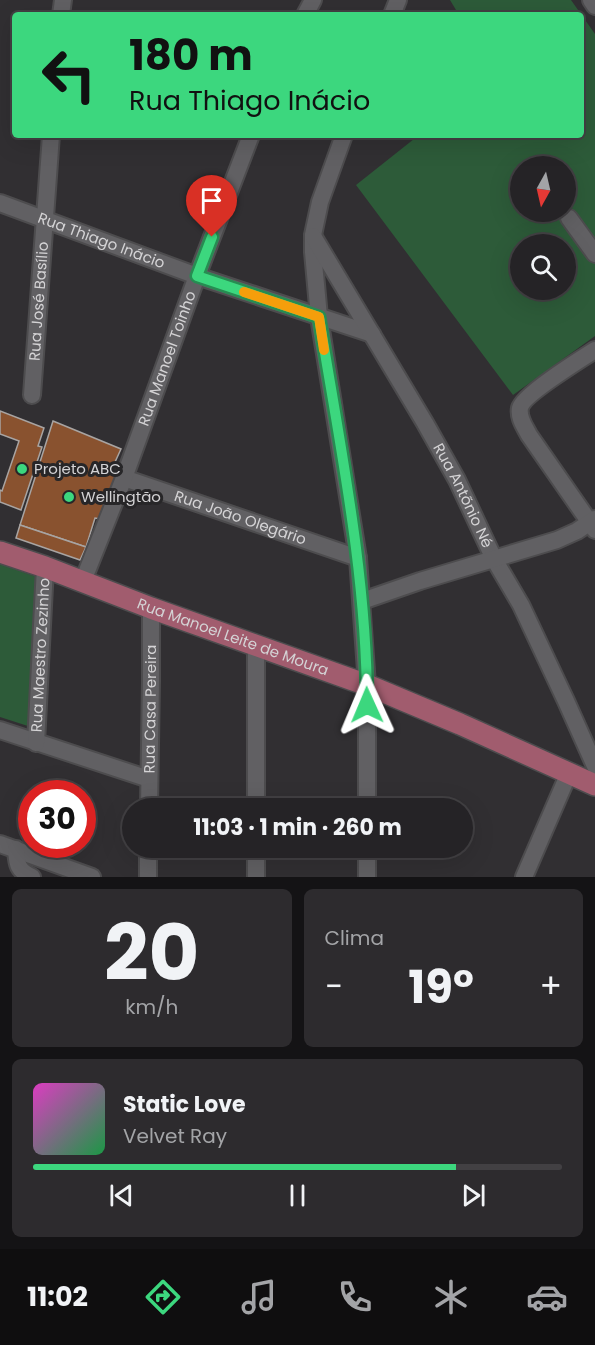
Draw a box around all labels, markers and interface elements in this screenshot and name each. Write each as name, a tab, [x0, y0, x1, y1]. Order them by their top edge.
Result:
text: 180 m	[129, 26, 253, 85]
icon: left	[30, 36, 108, 114]
text: Rua Thiago Inácio	[129, 82, 370, 119]
north arrow	[510, 156, 576, 222]
map controls	[510, 156, 576, 300]
pin	[186, 175, 237, 237]
icon: arrive	[195, 184, 228, 217]
street label: Rua Thiago Inácio	[35, 207, 168, 273]
button: search	[510, 234, 576, 300]
street label: Rua José Basílio	[24, 241, 53, 362]
street label: Rua Manoel Toinho	[133, 288, 201, 429]
street label: Rua Antõnio Né	[428, 439, 498, 551]
place label: Projeto ABC	[34, 458, 121, 479]
marker: Projeto ABC	[15, 462, 29, 476]
street label: Rua João Olegário	[172, 485, 309, 550]
place label: Wellingtão	[81, 486, 161, 507]
marker: Wellingtão	[62, 490, 76, 504]
street label: Rua Maestro Zezinho	[26, 577, 54, 733]
street label: Rua Manoel Leite de Moura	[134, 593, 332, 680]
street label: Rua Casa Pereira	[139, 645, 161, 774]
position arrow	[335, 673, 399, 737]
speed limit sign: 30	[18, 780, 96, 858]
text: 11:03 · 1 min · 260 m	[193, 812, 402, 843]
text: 20	[104, 898, 199, 1007]
text: Clima	[325, 924, 384, 952]
text: 19°	[408, 956, 474, 1019]
text: −	[325, 963, 343, 1010]
text: +	[539, 963, 562, 1010]
text: km/h	[125, 993, 178, 1021]
text: Static Love	[123, 1089, 246, 1120]
text: Velvet Ray	[123, 1122, 227, 1150]
icon: previous	[105, 1179, 138, 1212]
icon: pause	[281, 1179, 314, 1212]
icon: next	[457, 1179, 490, 1212]
icon: directions	[142, 1276, 184, 1318]
icon: music	[238, 1276, 280, 1318]
icon: phone	[334, 1276, 376, 1318]
icon: climate	[430, 1276, 472, 1318]
icon: car	[526, 1276, 568, 1318]
text: 11:02	[27, 1278, 88, 1315]

